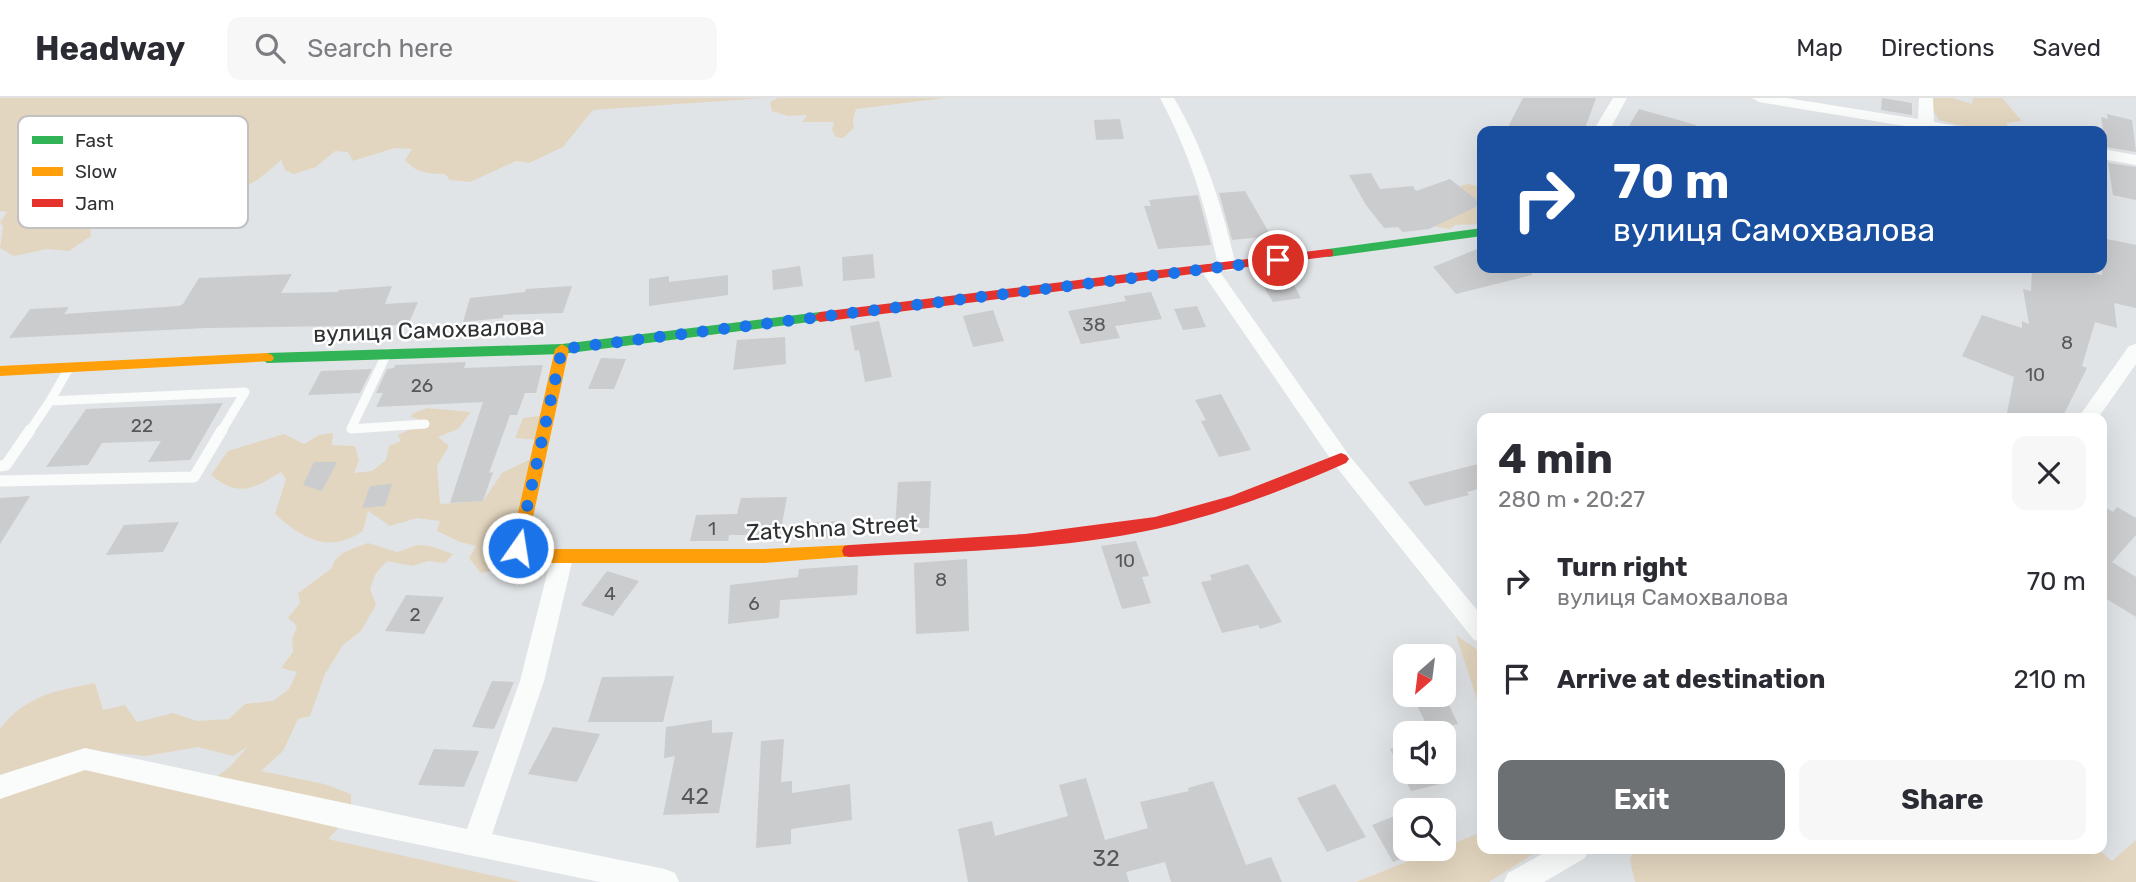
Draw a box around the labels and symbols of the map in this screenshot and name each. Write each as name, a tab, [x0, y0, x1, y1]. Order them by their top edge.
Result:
legend	[18, 116, 248, 228]
text: Fast	[75, 129, 114, 152]
text: Slow	[75, 160, 117, 183]
text: Jam	[75, 192, 114, 215]
pin	[1248, 230, 1308, 290]
street label: вулиця Самохвалова	[313, 312, 545, 348]
house number: 38	[1082, 313, 1106, 336]
house number: 8	[2061, 331, 2073, 354]
house number: 10	[2025, 363, 2045, 386]
house number: 26	[411, 374, 433, 397]
house number: 22	[131, 414, 153, 437]
street label: Zatyshna Street	[745, 510, 919, 546]
position arrow	[481, 511, 555, 585]
house number: 1	[708, 517, 716, 540]
house number: 10	[1115, 549, 1135, 572]
house number: 8	[935, 568, 947, 591]
house number: 4	[604, 582, 616, 605]
house number: 6	[748, 592, 760, 615]
house number: 2	[409, 603, 421, 626]
north arrow	[1393, 644, 1456, 707]
house number: 42	[681, 782, 709, 810]
house number: 32	[1092, 844, 1120, 872]

